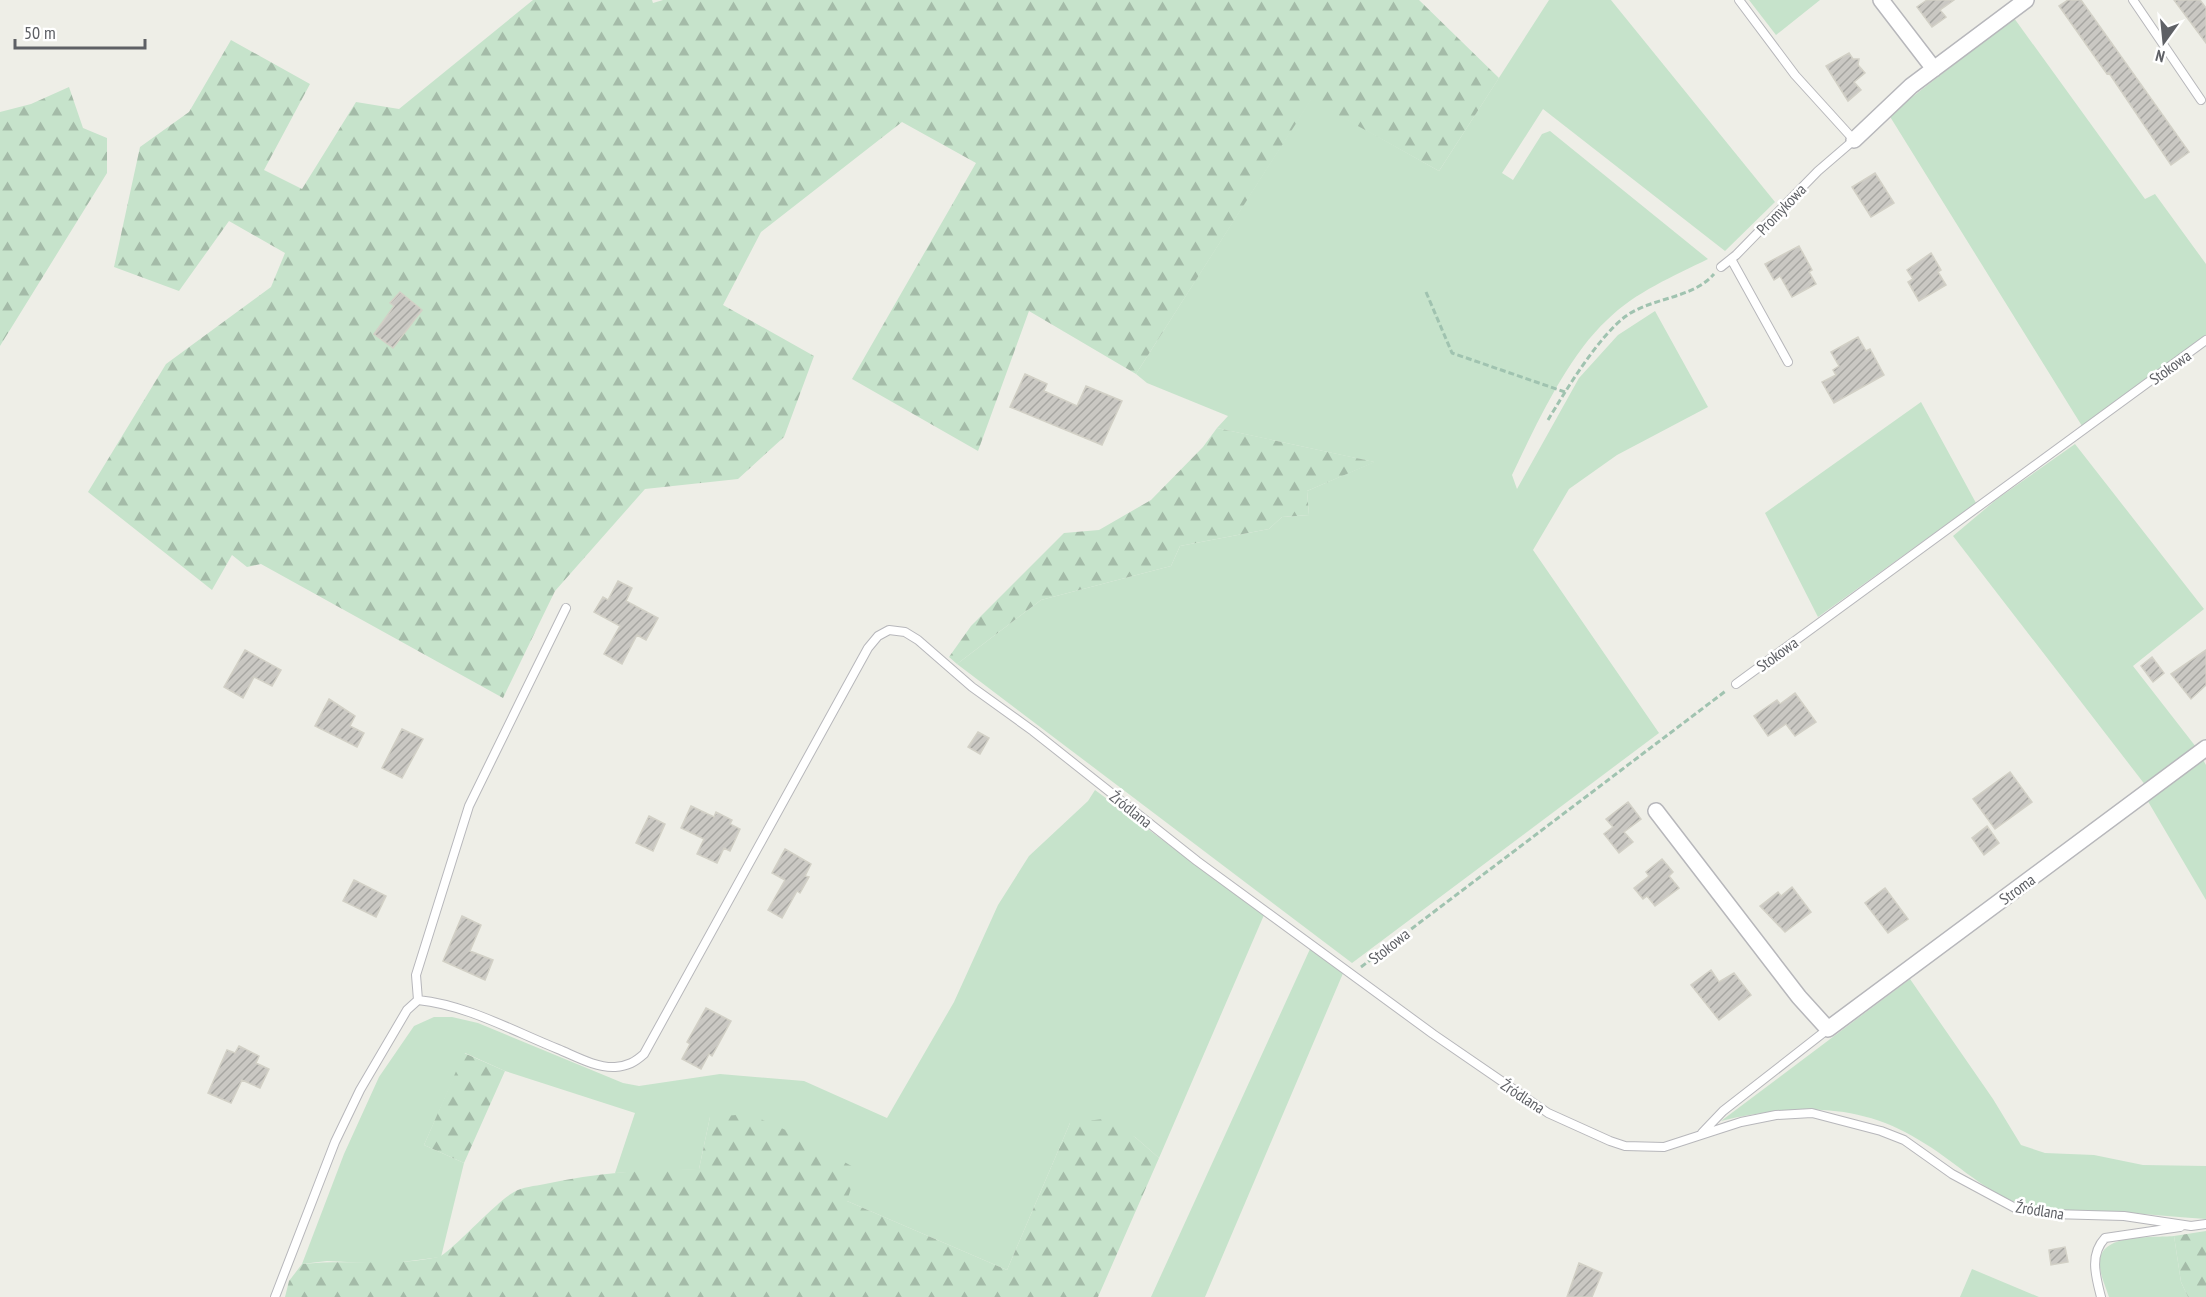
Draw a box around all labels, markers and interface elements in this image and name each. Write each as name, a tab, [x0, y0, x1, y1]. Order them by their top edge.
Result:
scale bar	[15, 12, 146, 50]
north arrow	[2134, 12, 2194, 72]
text: 50 m	[24, 21, 56, 44]
text: N	[2153, 46, 2167, 67]
street label: Promykowa	[1752, 179, 1810, 239]
street label: Stokowa	[2145, 345, 2195, 389]
street label: Stokowa	[1752, 632, 1802, 676]
street label: Źródlana	[1106, 786, 1156, 832]
street label: Stroma	[1995, 869, 2039, 909]
street label: Stokowa	[1364, 924, 1414, 968]
street label: Źródlana	[1497, 1074, 1549, 1118]
street label: Źródlana	[2014, 1196, 2066, 1224]

